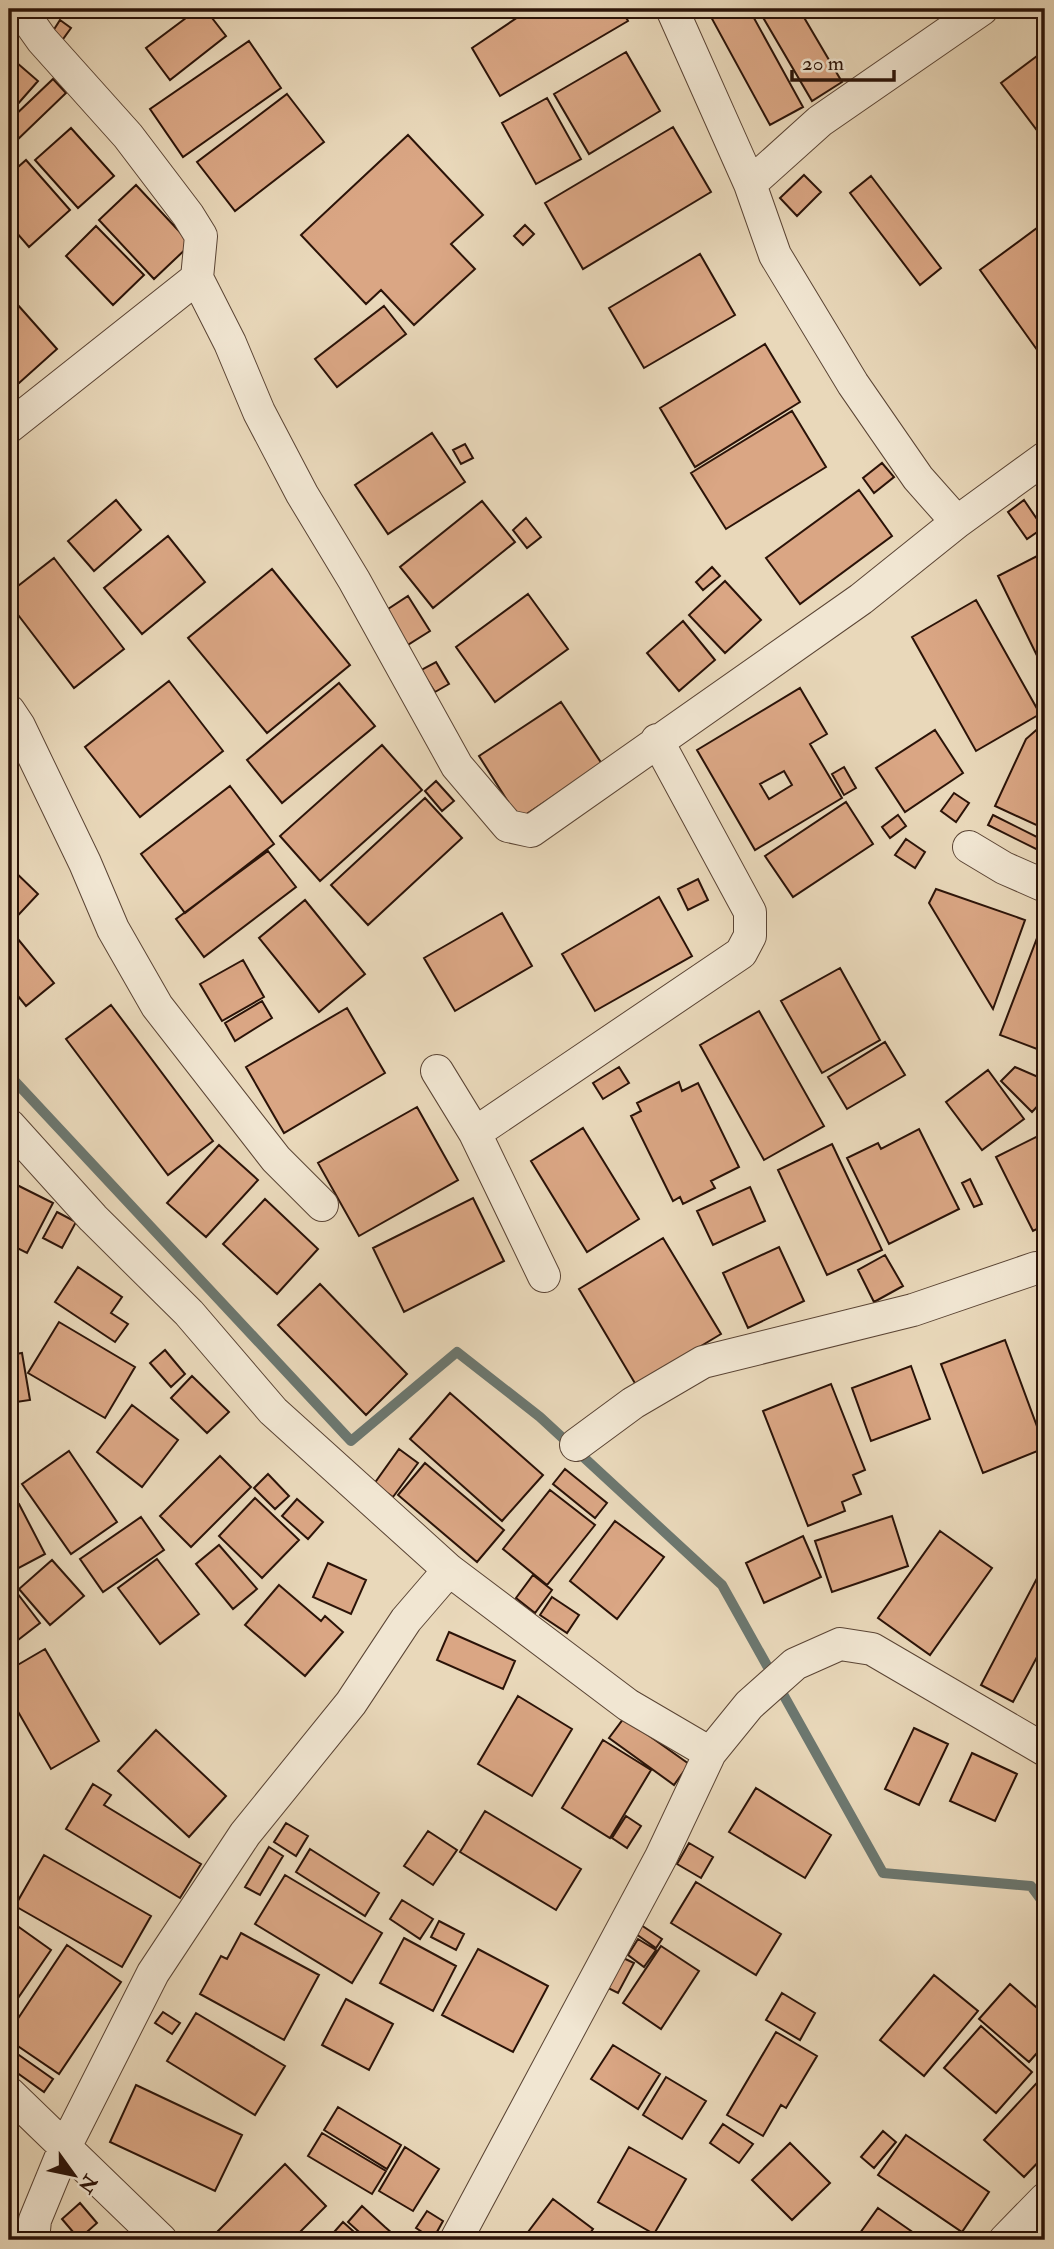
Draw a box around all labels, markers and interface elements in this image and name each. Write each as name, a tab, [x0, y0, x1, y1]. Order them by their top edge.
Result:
scale bar	[792, 38, 893, 82]
text: 20 m	[802, 50, 844, 77]
north arrow	[38, 2140, 108, 2210]
text: N	[72, 2169, 103, 2198]

